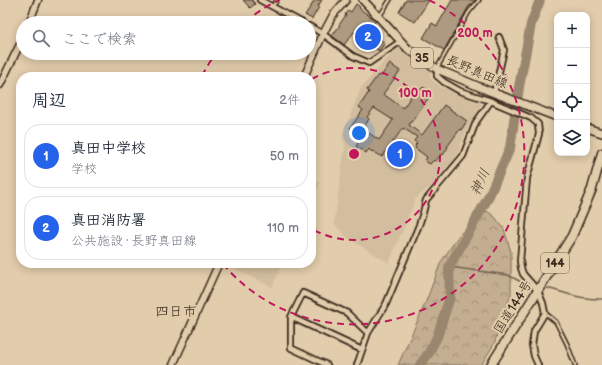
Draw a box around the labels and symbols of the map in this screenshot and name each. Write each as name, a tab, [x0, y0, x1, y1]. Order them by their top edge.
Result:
pin: 2	[355, 22, 381, 52]
text: 200 m	[457, 26, 493, 41]
road number: 35	[411, 48, 433, 68]
street label: 長野真田線	[444, 52, 511, 92]
text: 100 m	[398, 86, 432, 101]
your location	[349, 123, 369, 143]
pin: 1	[387, 139, 413, 169]
centre of rings	[347, 147, 361, 161]
water label: 神川	[466, 166, 494, 198]
road number: 144	[541, 253, 569, 273]
street label: 国道144号	[490, 277, 536, 337]
district label: 四日市	[155, 303, 197, 320]

